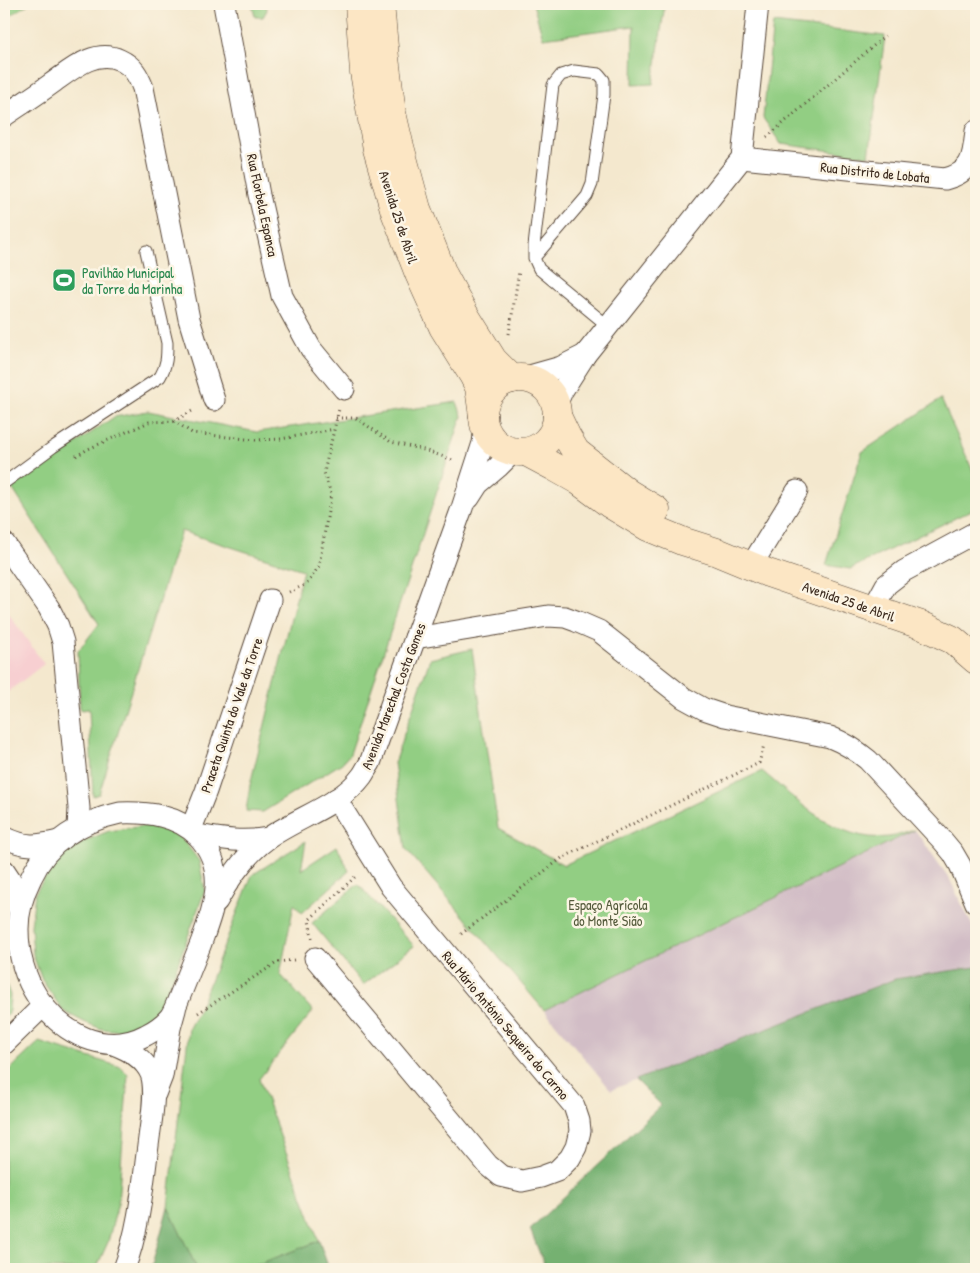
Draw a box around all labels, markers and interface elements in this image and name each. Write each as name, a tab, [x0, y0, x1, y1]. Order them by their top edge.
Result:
street label: Rua Florbela Espanca	[242, 152, 283, 259]
street label: Rua Distrito de Lobata	[820, 157, 931, 187]
street label: Avenida 25 de Abril	[375, 168, 423, 266]
place label: Pavilhão Municipal da Torre da Marinha	[82, 263, 183, 298]
sports icon: Pavilhão Municipal da Torre da Marinha	[51, 267, 77, 293]
street label: Avenida 25 de Abril	[800, 576, 898, 626]
street label: Avenida Marechal Costa Gomes	[356, 620, 430, 772]
street label: Praceta Quinta do Vale da Torre	[196, 635, 267, 795]
park label: Espaço Agrícola do Monte Sião	[568, 895, 648, 930]
street label: Rua Mário António Sequeira do Carmo	[437, 947, 574, 1104]

